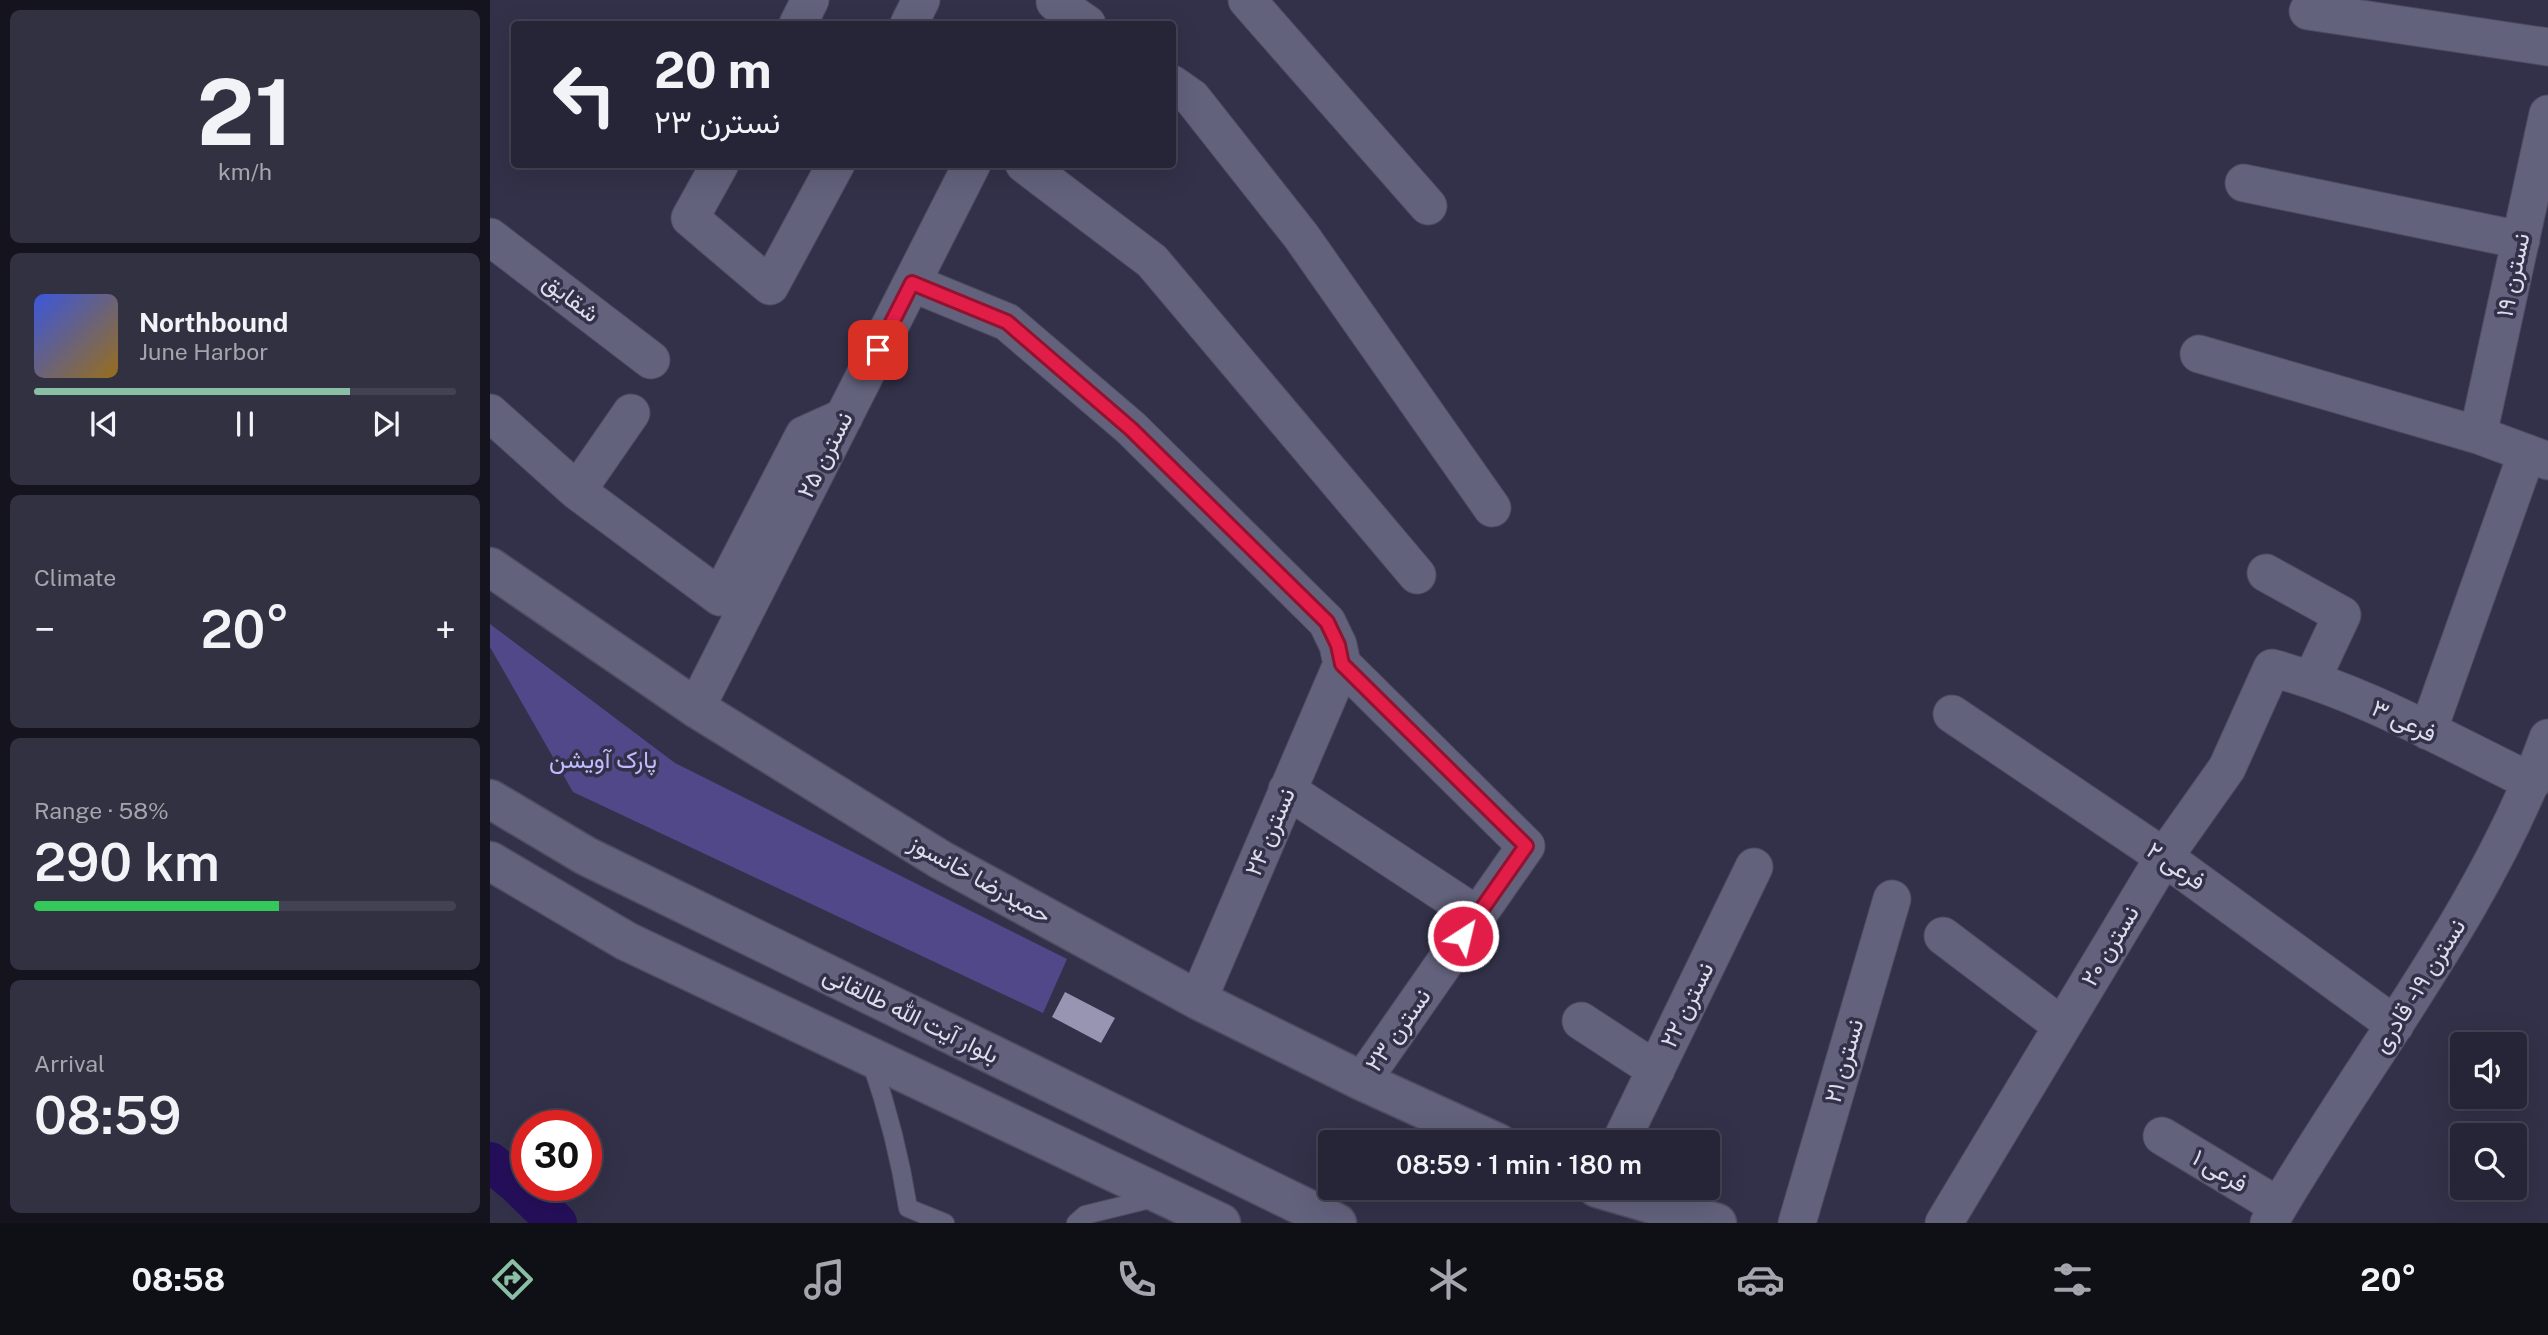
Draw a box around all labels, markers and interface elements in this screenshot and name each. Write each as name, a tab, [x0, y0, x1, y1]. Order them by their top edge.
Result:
text: 20 m	[654, 41, 772, 99]
icon: left	[539, 49, 630, 140]
text: 21	[197, 59, 293, 165]
text: نسترن ۲۳	[654, 103, 780, 140]
text: km/h	[218, 158, 272, 185]
street label: نسترن ۱۹	[2490, 230, 2536, 320]
street label: شقایق	[537, 267, 605, 328]
text: Northbound	[139, 307, 288, 338]
pin	[848, 320, 908, 380]
icon: arrive	[859, 331, 897, 369]
text: June Harbor	[139, 338, 268, 365]
icon: previous	[85, 405, 123, 443]
icon: pause	[226, 405, 264, 443]
icon: next	[367, 405, 405, 443]
street label: نسترن ۲۵	[791, 407, 859, 503]
text: Climate	[34, 564, 116, 591]
text: 20°	[200, 599, 290, 660]
text: −	[34, 607, 55, 652]
text: +	[435, 607, 456, 652]
street label: فرعی ۳	[2367, 693, 2441, 749]
park label: پارک آویشن	[549, 745, 657, 776]
street label: نسترن ۲۴	[1238, 784, 1302, 880]
text: Range · 58%	[34, 797, 169, 824]
street label: حمیدرضا خانسوز	[903, 827, 1056, 930]
text: 290 km	[34, 832, 220, 893]
street label: فرعی ۲	[2141, 835, 2211, 897]
position arrow	[1426, 899, 1500, 973]
street label: نسترن ۲۰	[2074, 900, 2146, 992]
street label: نسترن ۱۹ - قادری	[2366, 913, 2472, 1059]
street label: نسترن ۲۲	[1653, 957, 1721, 1053]
street label: بلوار آیت الله طالقانی	[818, 960, 1004, 1070]
street label: نسترن ۲۳	[1359, 983, 1437, 1077]
street label: نسترن ۲۱	[1818, 1016, 1870, 1106]
map controls	[2450, 1032, 2527, 1200]
button: sound	[2450, 1032, 2527, 1109]
text: Arrival	[34, 1050, 105, 1077]
text: 08:59	[34, 1085, 182, 1146]
speed limit sign: 30	[511, 1110, 602, 1201]
button: search	[2450, 1123, 2527, 1200]
street label: فرعی ۱	[2187, 1143, 2253, 1199]
text: 08:59 · 1 min · 180 m	[1396, 1149, 1642, 1180]
icon: directions	[488, 1255, 537, 1304]
icon: music	[800, 1255, 849, 1304]
icon: phone	[1112, 1255, 1161, 1304]
icon: climate	[1424, 1255, 1473, 1304]
icon: car	[1736, 1255, 1785, 1304]
icon: filters	[2048, 1255, 2097, 1304]
text: 08:58	[132, 1261, 225, 1298]
text: 20°	[2360, 1261, 2416, 1298]

